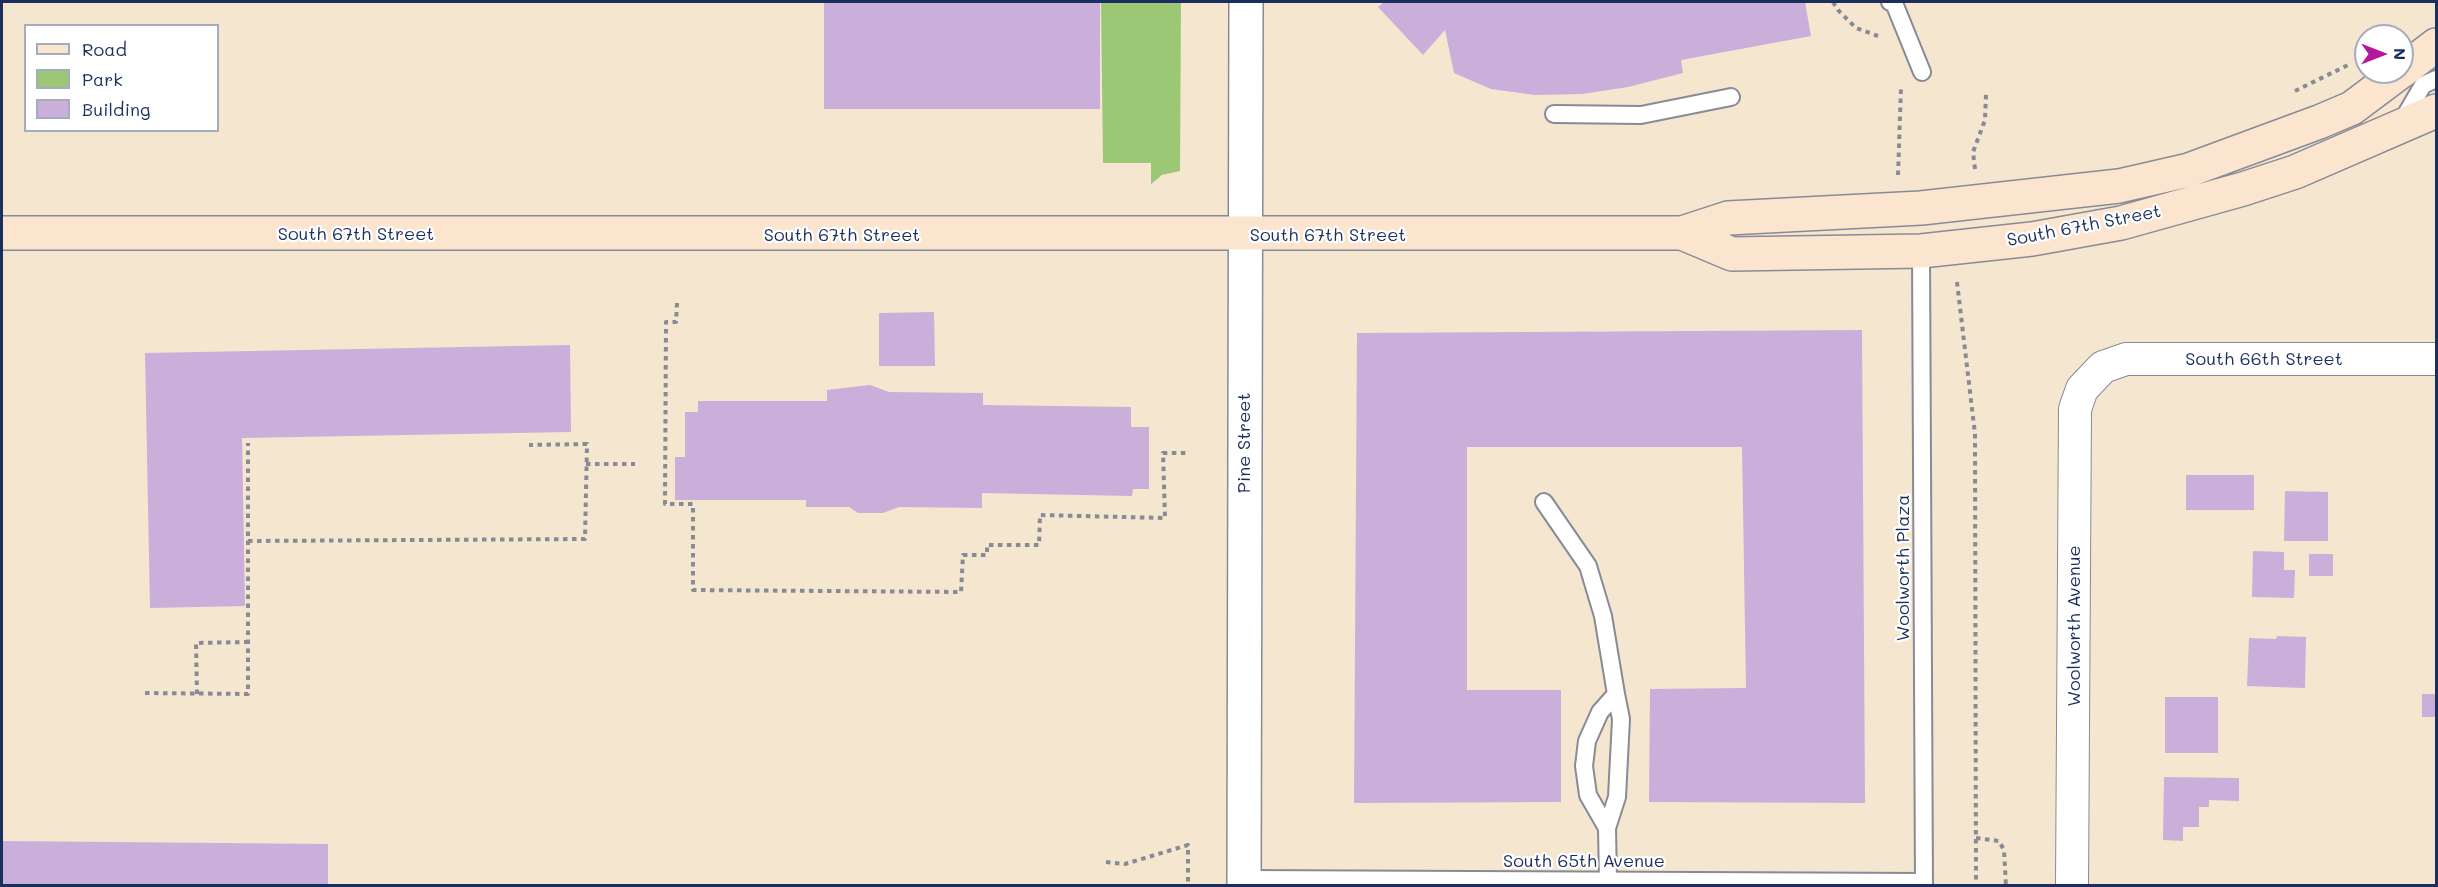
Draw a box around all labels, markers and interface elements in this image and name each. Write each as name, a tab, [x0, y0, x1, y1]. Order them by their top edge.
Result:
legend	[24, 24, 219, 132]
north arrow	[2354, 24, 2414, 84]
text: Road	[82, 37, 127, 61]
text: N	[2390, 48, 2411, 60]
text: Park	[82, 67, 123, 91]
text: Building	[82, 97, 150, 121]
street label: South 67th Street	[2005, 200, 2163, 252]
street label: South 67th Street	[278, 223, 434, 245]
street label: South 67th Street	[764, 224, 920, 246]
street label: South 67th Street	[1250, 224, 1406, 246]
street label: South 66th Street	[2185, 348, 2343, 370]
street label: Pine Street	[1233, 393, 1255, 493]
street label: Woolworth Plaza	[1892, 494, 1914, 642]
street label: Woolworth Avenue	[2063, 545, 2085, 707]
street label: South 65th Avenue	[1503, 850, 1665, 872]

